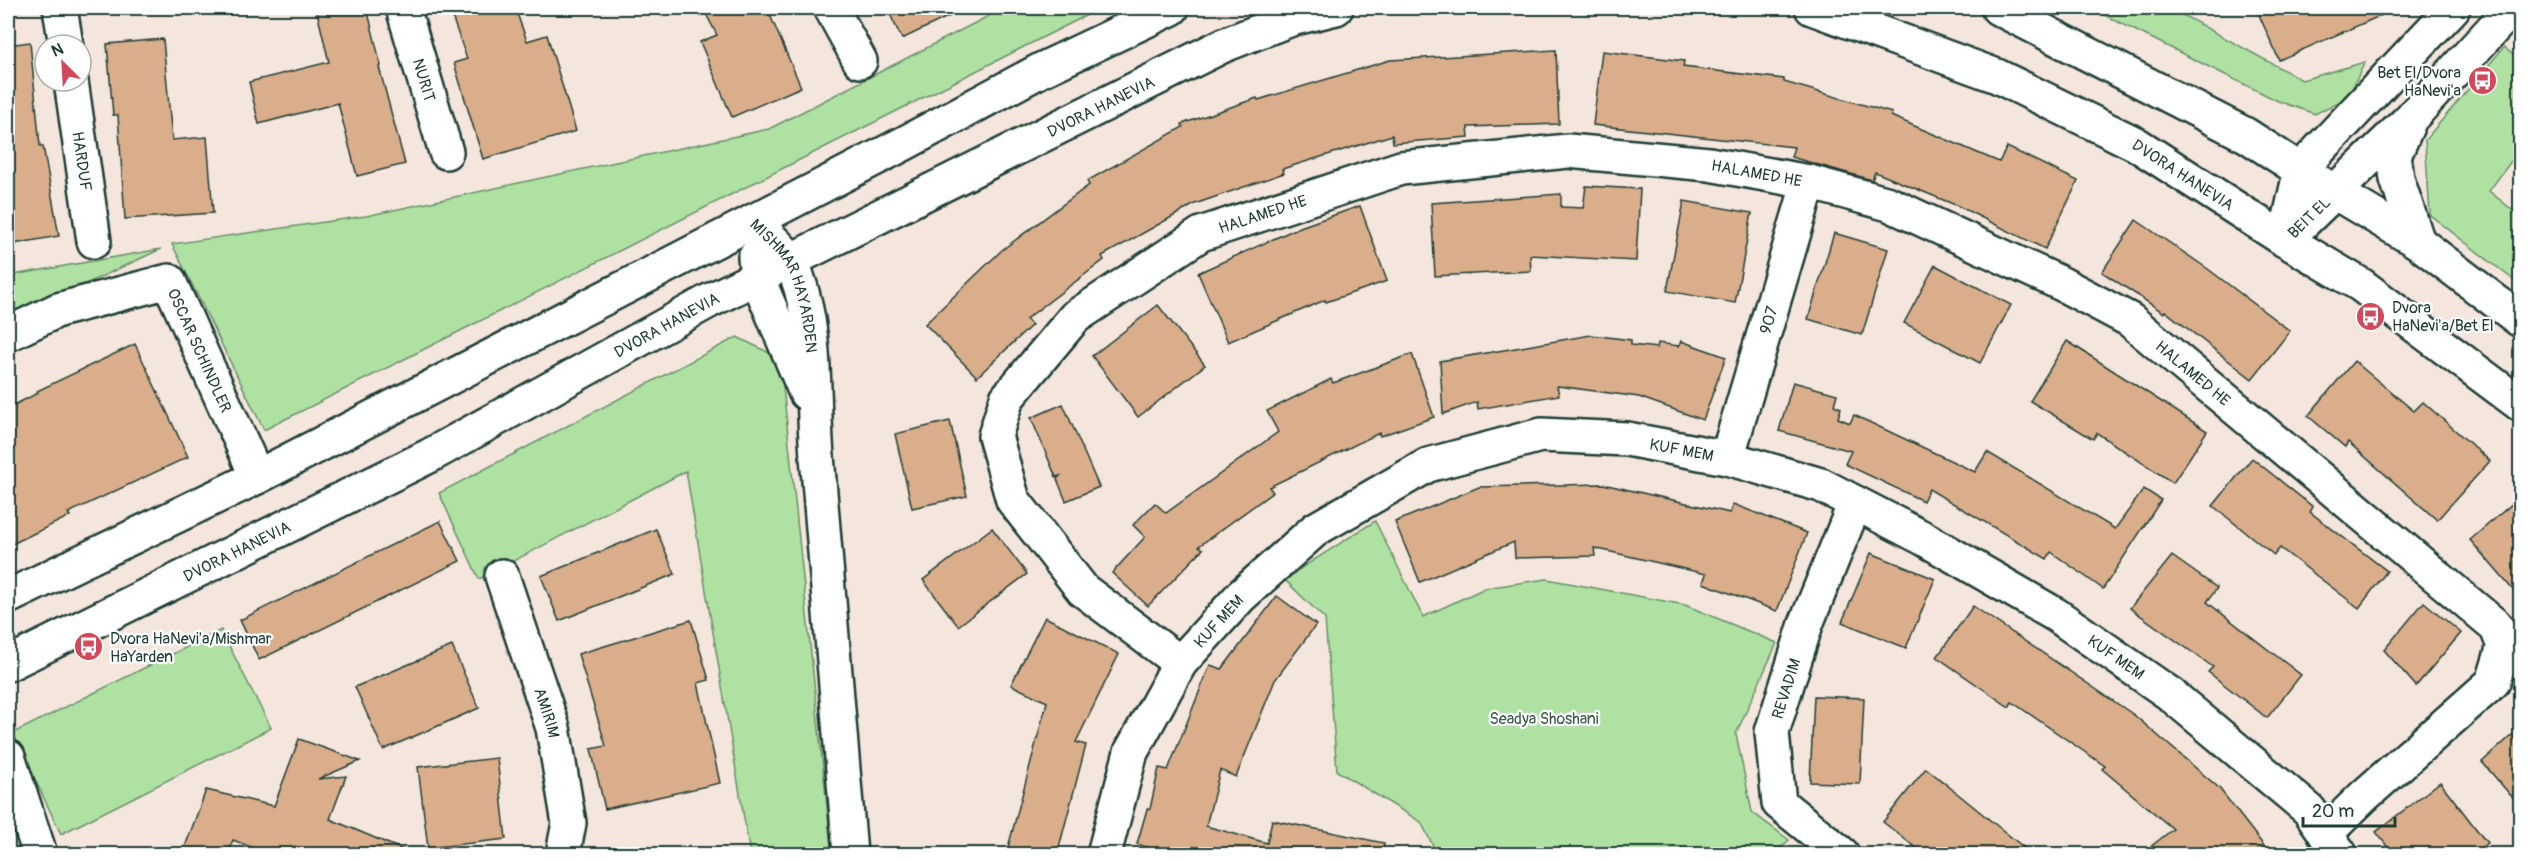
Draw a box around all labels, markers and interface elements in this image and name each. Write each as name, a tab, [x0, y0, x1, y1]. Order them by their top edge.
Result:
north arrow	[33, 33, 93, 93]
text: N	[48, 39, 66, 62]
street label: NURIT	[408, 56, 439, 104]
place label: Bet El/Dvora HaNevi'a	[2377, 63, 2461, 101]
bus stop icon: Bet El/Dvora HaNevi'a	[2466, 65, 2498, 97]
street label: DVORA HANEVIA	[1044, 72, 1158, 142]
street label: HARDUF	[67, 130, 96, 193]
street label: DVORA HANEVIA	[2128, 135, 2237, 215]
street label: HALAMED HE	[1710, 156, 1804, 192]
street label: HALAMED HE	[1216, 191, 1309, 239]
street label: BEIT EL	[2284, 193, 2335, 243]
street label: MISHMAR HAYARDEN	[745, 215, 821, 354]
street label: OSCAR SCHINDLER	[163, 285, 236, 416]
street label: DVORA HANEVIA	[611, 289, 723, 363]
place label: Dvora HaNevi'a/Bet El	[2392, 298, 2494, 336]
bus stop icon: Dvora HaNevi'a/Bet El	[2355, 300, 2387, 332]
street label: 907	[1755, 304, 1783, 336]
street label: HALAMED HE	[2151, 337, 2234, 411]
street label: KUF MEM	[1648, 435, 1715, 466]
street label: DVORA HANEVIA	[180, 517, 294, 587]
street label: KUF MEM	[1190, 591, 1248, 652]
place label: Dvora HaNevi'a/Mishmar HaYarden	[110, 629, 272, 667]
bus stop icon: Dvora HaNevi'a/Mishmar HaYarden	[73, 631, 105, 663]
street label: KUF MEM	[2084, 631, 2148, 684]
street label: REVADIM	[1768, 656, 1806, 722]
street label: AMIRIM	[529, 685, 563, 739]
park label: Seadya Shoshani	[1489, 709, 1599, 729]
scale bar	[2303, 790, 2394, 828]
text: 20 m	[2312, 800, 2354, 823]

